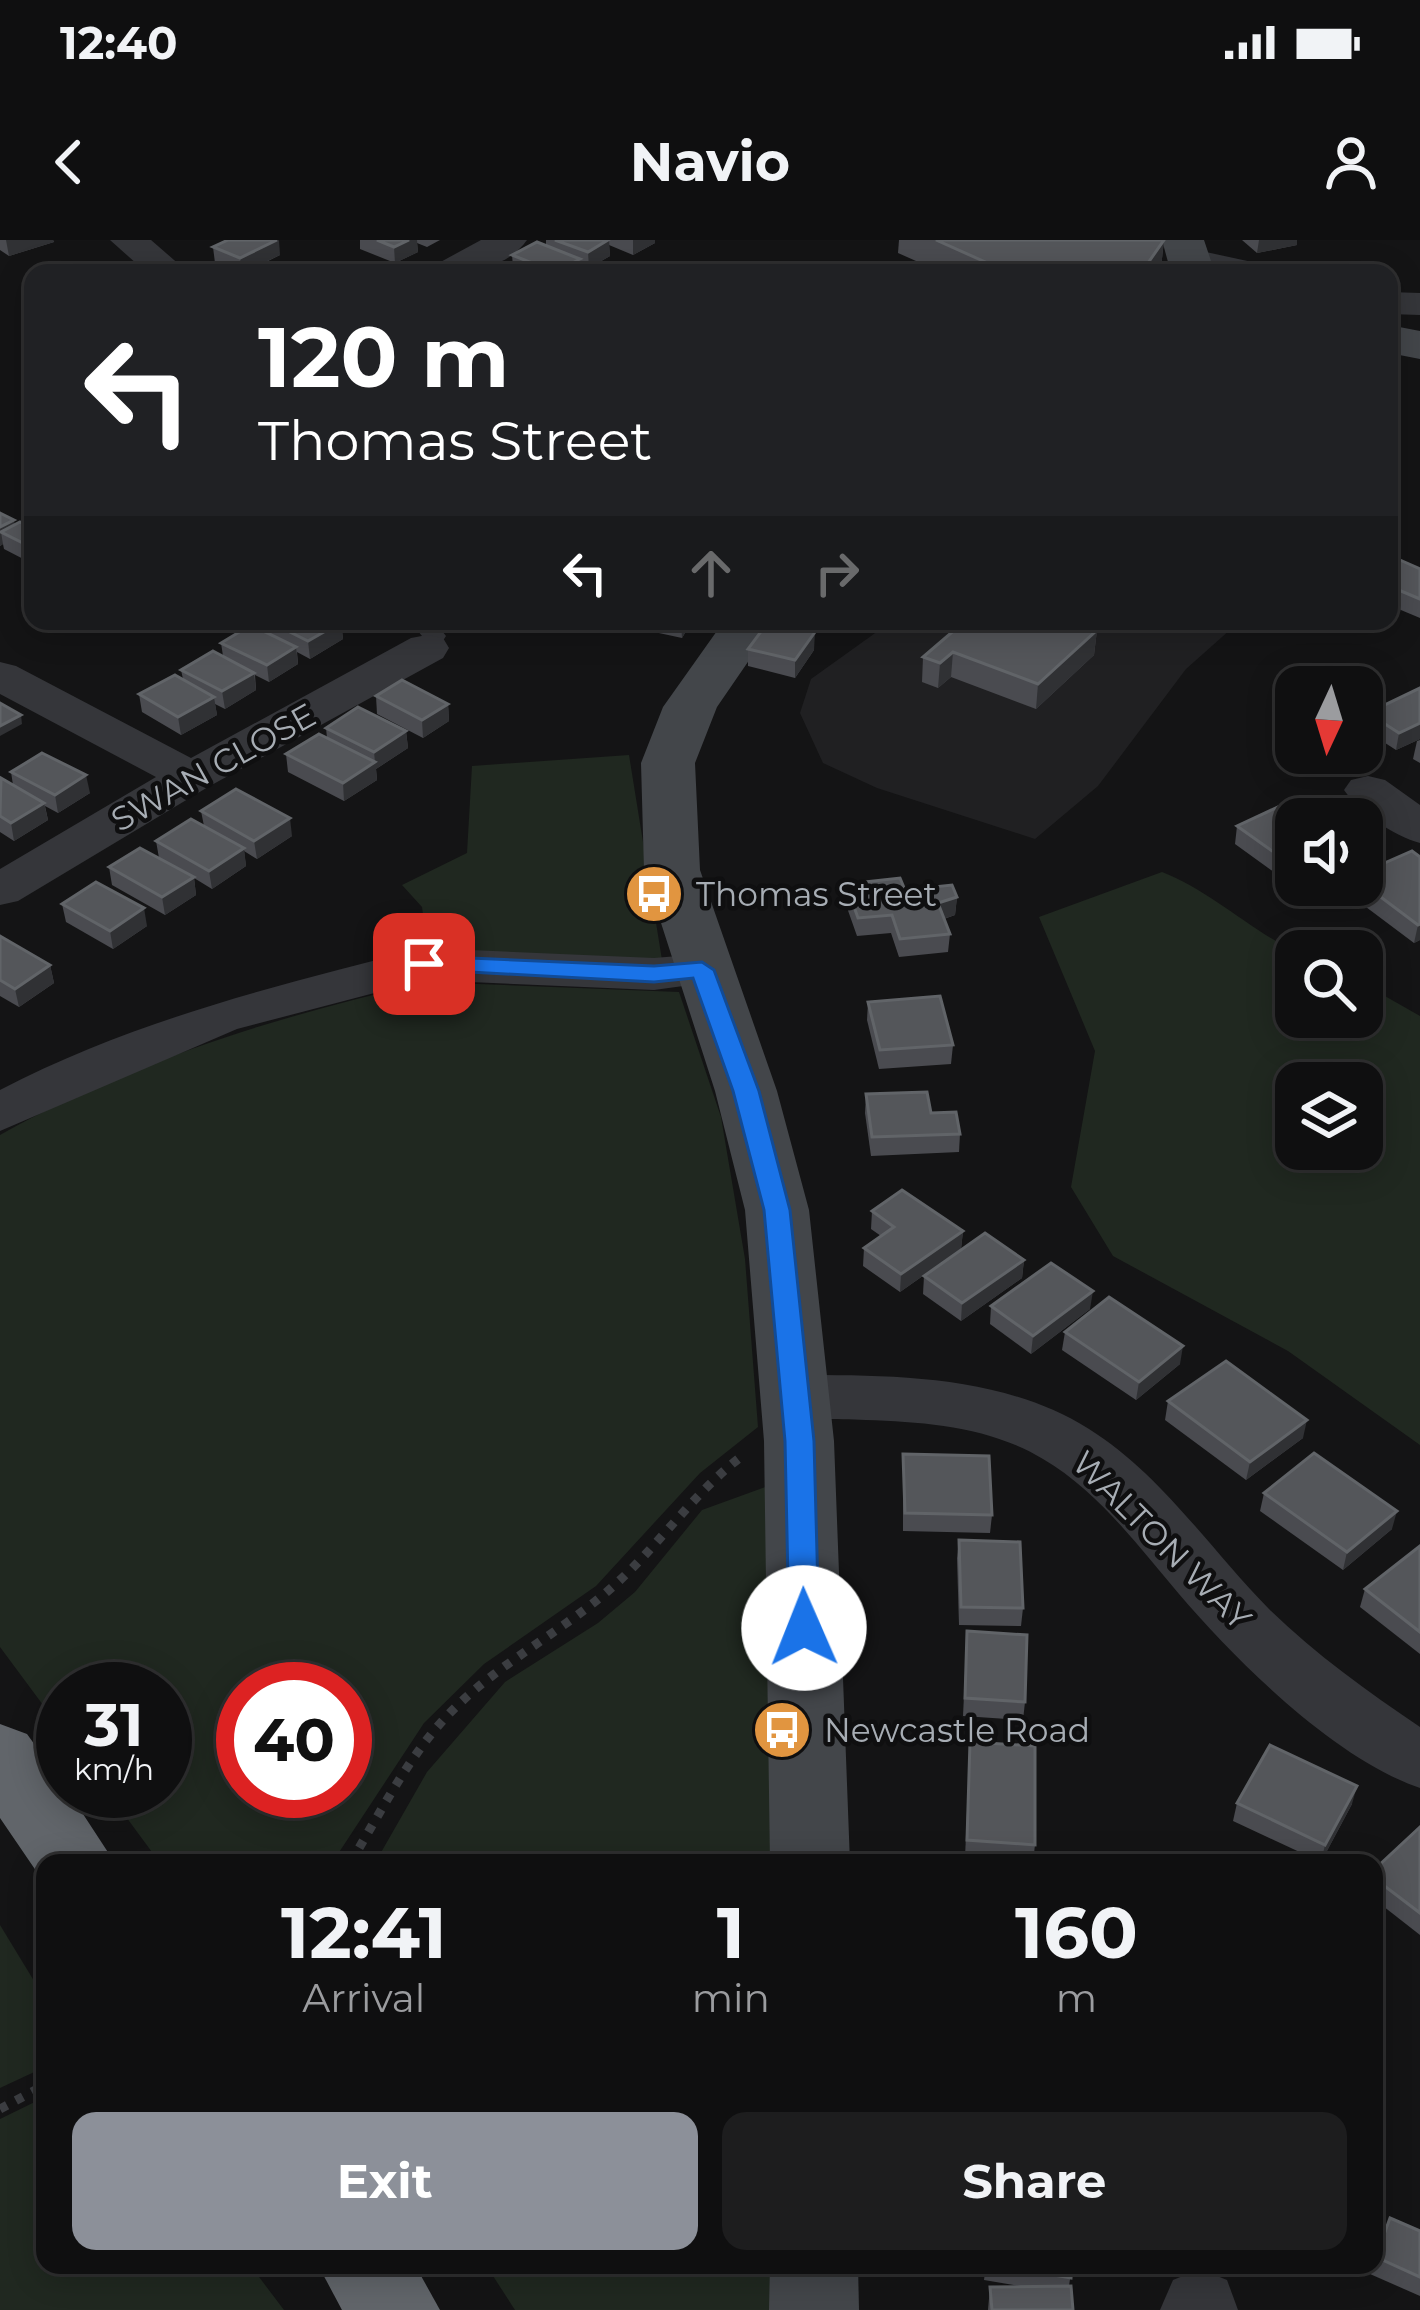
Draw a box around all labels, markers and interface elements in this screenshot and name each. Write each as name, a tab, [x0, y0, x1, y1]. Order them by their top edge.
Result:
text: 12:40	[60, 15, 178, 70]
icon: back	[36, 129, 102, 195]
text: Navio	[630, 129, 790, 195]
icon: person	[1318, 129, 1384, 195]
text: 120 m	[258, 306, 509, 408]
icon: left	[60, 312, 216, 468]
text: Thomas Street	[258, 408, 652, 474]
icon: left	[552, 540, 618, 606]
icon: ahead	[678, 540, 744, 606]
icon: right	[804, 540, 870, 606]
north arrow	[1275, 666, 1383, 774]
map controls	[1275, 666, 1383, 1170]
street label: SWAN CLOSE	[104, 694, 322, 840]
button: sound	[1275, 798, 1383, 906]
bus stop icon: Thomas Street	[623, 863, 685, 925]
place label: Thomas Street	[696, 874, 937, 914]
pin	[373, 913, 475, 1015]
button: search	[1275, 930, 1383, 1038]
icon: arrive	[391, 931, 457, 997]
button: layers	[1275, 1062, 1383, 1170]
street label: WALTON WAY	[1064, 1442, 1260, 1638]
position arrow	[741, 1565, 867, 1691]
speed limit sign: 40	[216, 1662, 372, 1818]
text: 31	[84, 1688, 144, 1761]
bus stop icon: Newcastle Road	[751, 1699, 813, 1761]
place label: Newcastle Road	[824, 1710, 1090, 1750]
text: km/h	[74, 1751, 154, 1788]
text: 12:41	[281, 1888, 447, 1976]
text: 1	[717, 1888, 745, 1976]
text: 160	[1015, 1888, 1138, 1976]
text: Arrival	[302, 1974, 425, 2022]
text: min	[692, 1974, 770, 2022]
text: m	[1056, 1974, 1097, 2022]
button: Exit	[72, 2112, 698, 2250]
button: Share	[722, 2112, 1347, 2250]

